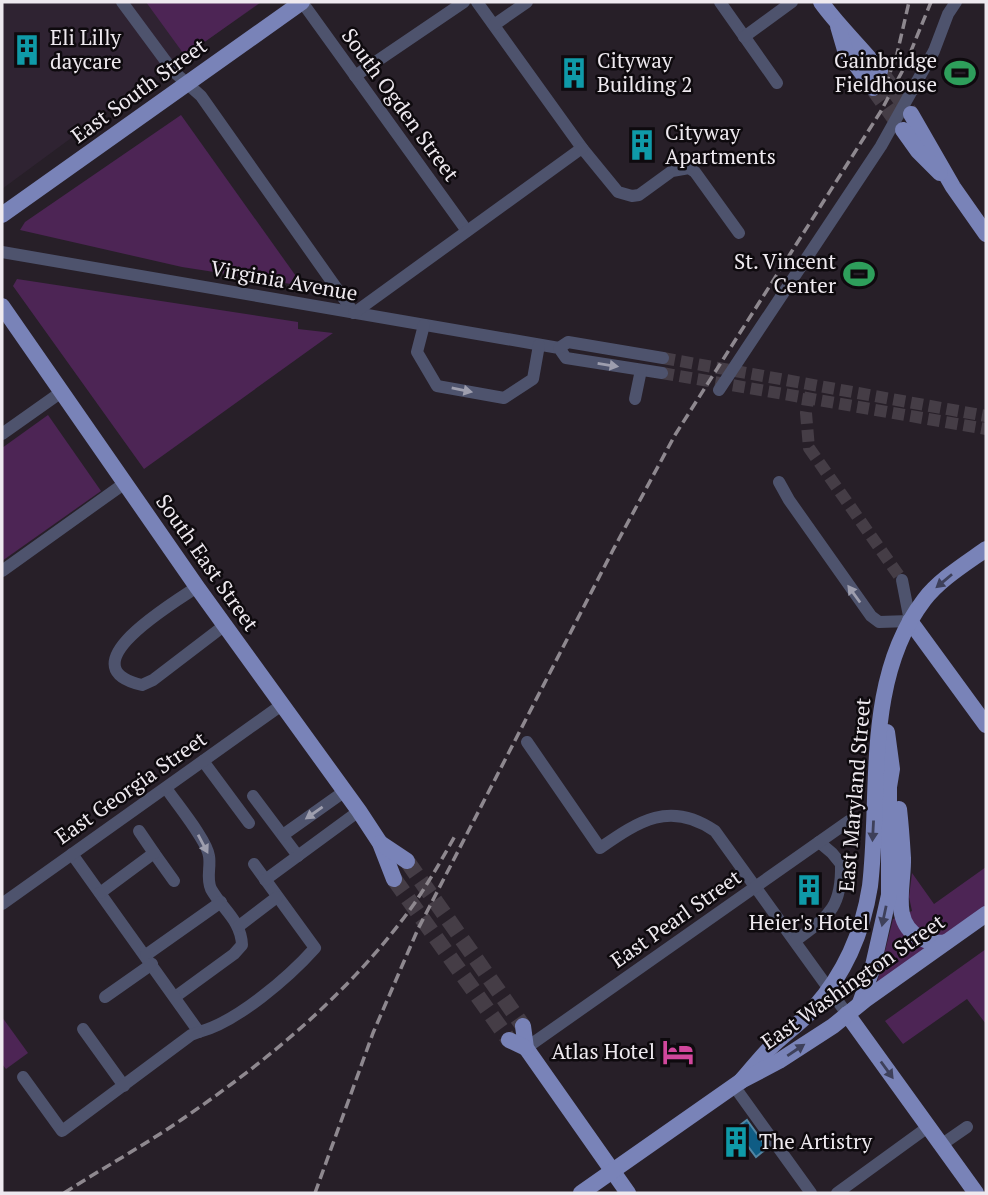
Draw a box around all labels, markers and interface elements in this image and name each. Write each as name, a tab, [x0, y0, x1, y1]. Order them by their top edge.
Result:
street label: South Ogden Street	[336, 22, 466, 187]
place label: Eli Lilly daycare	[50, 23, 122, 75]
street label: East South Street	[65, 31, 212, 149]
building icon: Eli Lilly daycare	[10, 33, 44, 67]
place label: Cityway Building 2	[597, 46, 692, 98]
place label: Gainbridge Fieldhouse	[834, 46, 937, 98]
building icon: Cityway Building 2	[557, 56, 591, 90]
sports icon: Gainbridge Fieldhouse	[943, 56, 977, 90]
place label: Cityway Apartments	[665, 118, 776, 170]
building icon: Cityway Apartments	[625, 128, 659, 162]
place label: St. Vincent Center	[734, 247, 836, 299]
street label: Virginia Avenue	[208, 253, 360, 307]
sports icon: St. Vincent Center	[842, 257, 876, 291]
one-way arrow	[598, 360, 620, 371]
one-way arrow	[451, 385, 473, 396]
street label: South East Street	[150, 488, 266, 637]
one-way arrow	[936, 574, 954, 589]
one-way arrow	[847, 585, 861, 603]
street label: East Maryland Street	[832, 696, 876, 893]
street label: East Georgia Street	[49, 724, 212, 850]
one-way arrow	[305, 806, 323, 820]
one-way arrow	[868, 820, 879, 842]
one-way arrow	[197, 835, 209, 854]
street label: East Pearl Street	[605, 863, 746, 974]
building icon: Heier's Hotel	[792, 873, 826, 907]
one-way arrow	[879, 905, 890, 927]
street label: East Washington Street	[755, 907, 950, 1055]
place label: Heier's Hotel	[749, 908, 869, 936]
hotel icon: Atlas Hotel	[661, 1035, 695, 1069]
place label: Atlas Hotel	[551, 1037, 655, 1065]
one-way arrow	[786, 1044, 805, 1057]
one-way arrow	[880, 1061, 894, 1079]
building icon: The Artistry	[719, 1125, 753, 1159]
place label: The Artistry	[759, 1127, 872, 1155]

